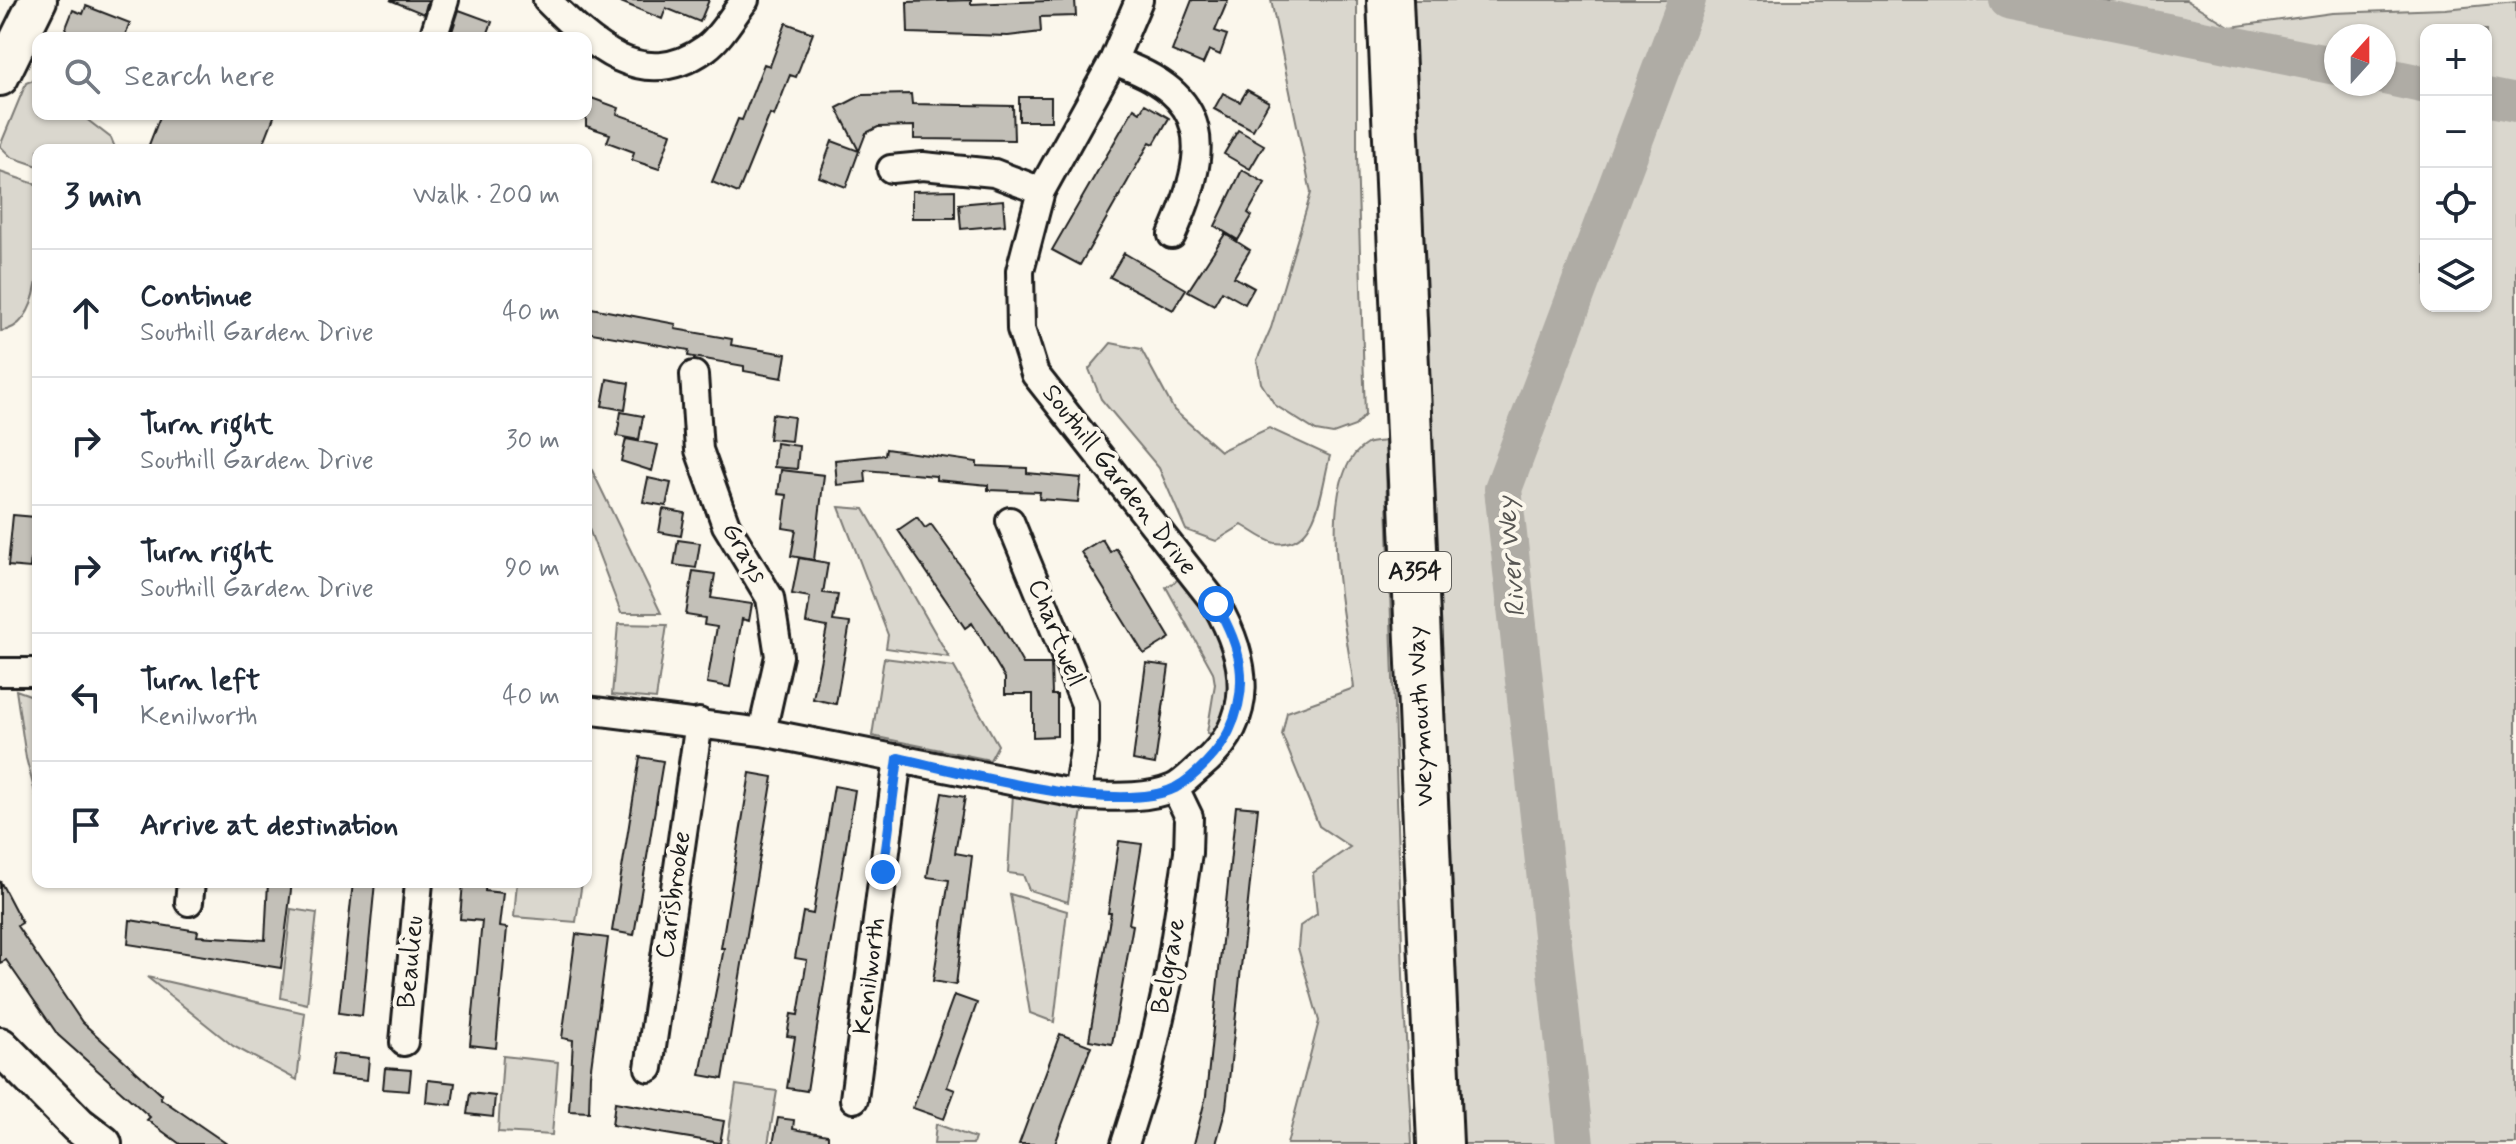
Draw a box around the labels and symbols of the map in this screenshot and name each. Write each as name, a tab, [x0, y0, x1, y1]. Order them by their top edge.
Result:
north arrow	[2324, 24, 2396, 96]
street label: Southill Garden Drive	[1034, 377, 1204, 583]
water label: River Wey	[1488, 493, 1536, 619]
street label: Grays	[713, 516, 775, 590]
road number: A354	[1379, 552, 1451, 592]
street label: Chartwell	[1019, 574, 1093, 692]
route start	[1198, 586, 1234, 622]
street label: Weymouth Way	[1399, 625, 1443, 807]
street label: Carisbrooke	[648, 829, 700, 961]
route end	[865, 854, 901, 890]
street label: Beaulieu	[390, 914, 432, 1010]
street label: Kenilworth	[846, 915, 894, 1037]
street label: Belgrave	[1144, 915, 1196, 1017]

